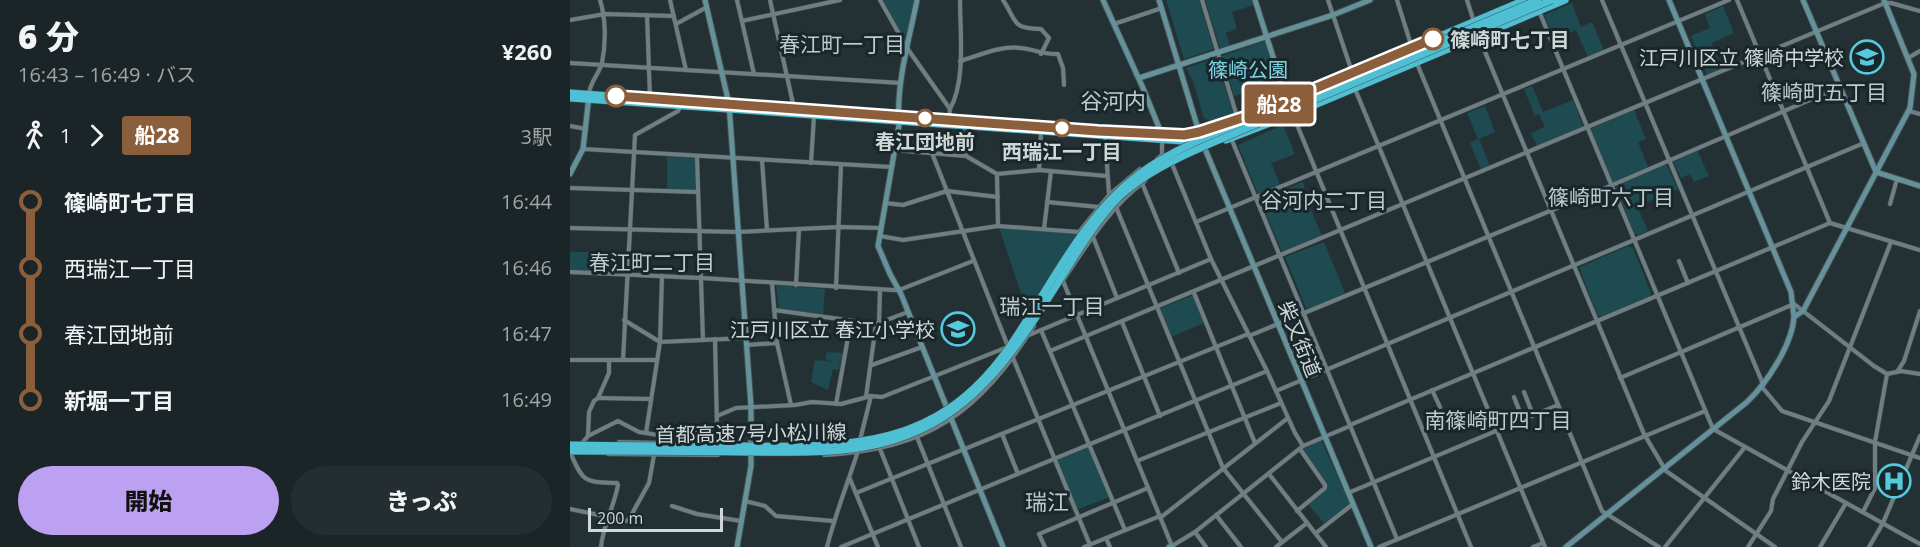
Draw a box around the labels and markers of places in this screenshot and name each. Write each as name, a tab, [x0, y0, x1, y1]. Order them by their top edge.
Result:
place label: 篠崎町七丁目	[1450, 26, 1570, 53]
marker: 篠崎町七丁目	[1422, 28, 1444, 50]
school or university icon: 江戸川区立 篠崎中学校	[1849, 39, 1885, 75]
place label: 江戸川区立 篠崎中学校	[1639, 44, 1844, 71]
unlabelled marker	[605, 85, 627, 107]
marker: 春江団地前	[916, 109, 934, 127]
marker: 西瑞江一丁目	[1053, 119, 1071, 137]
place label: 春江団地前	[875, 128, 975, 155]
place label: 西瑞江一丁目	[1002, 138, 1122, 165]
school or university icon: 江戸川区立 春江小学校	[940, 311, 976, 347]
place label: 江戸川区立 春江小学校	[730, 316, 935, 343]
hospital icon: 鈴木医院	[1876, 463, 1912, 499]
place label: 鈴木医院	[1791, 468, 1871, 495]

